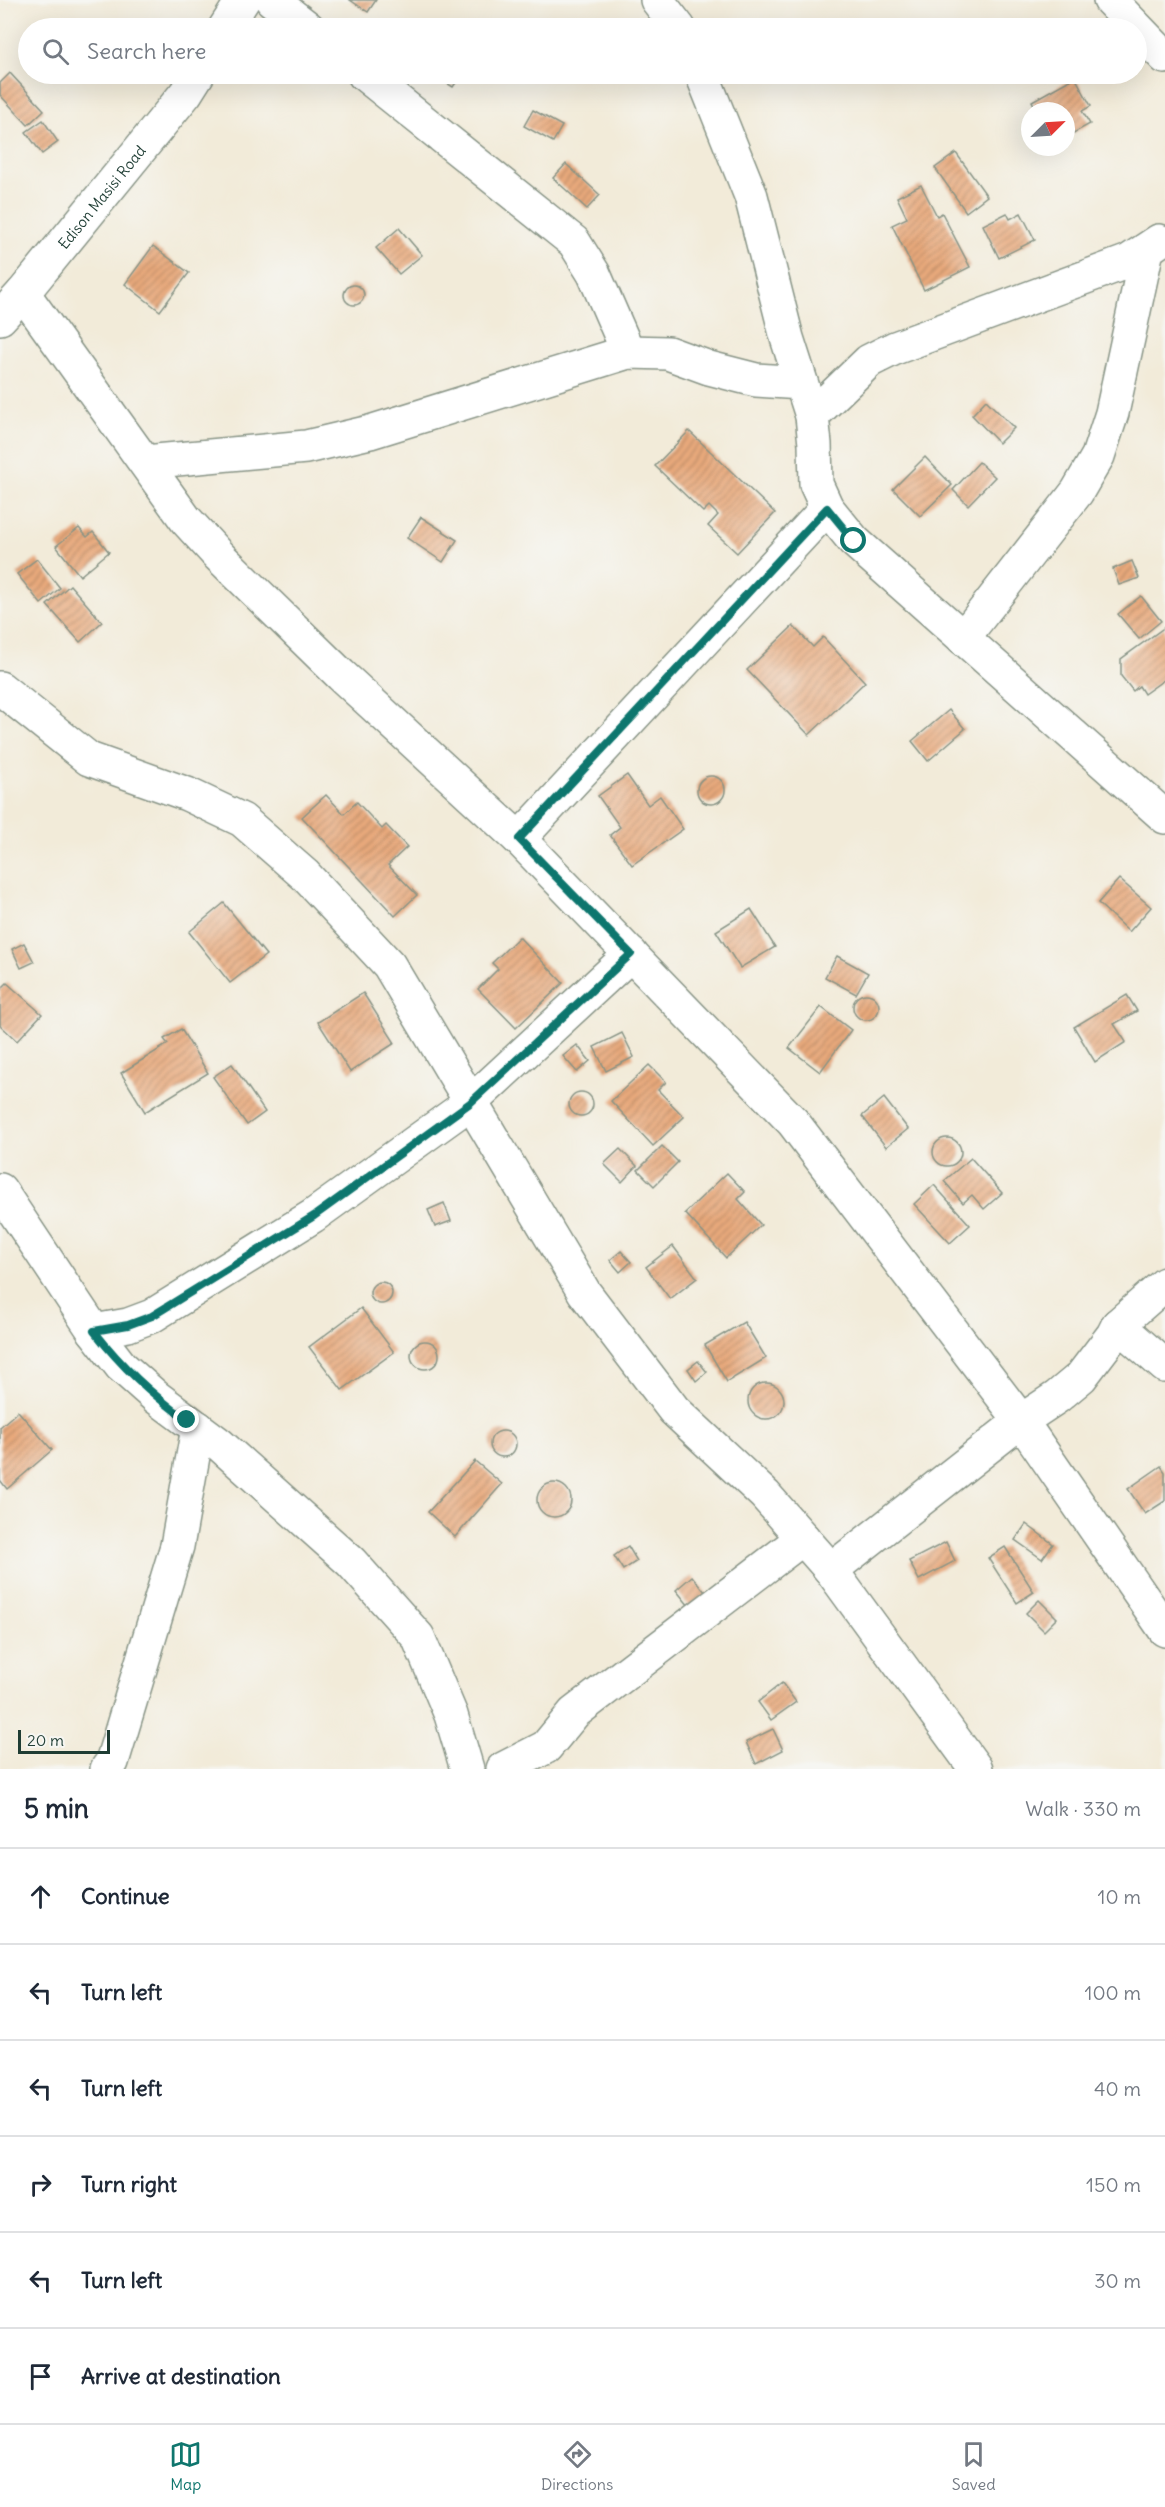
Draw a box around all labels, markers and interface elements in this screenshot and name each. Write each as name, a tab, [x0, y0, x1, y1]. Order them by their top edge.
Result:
search box	[18, 18, 1147, 84]
icon: search	[39, 35, 72, 68]
text: Search here	[87, 37, 206, 65]
north arrow	[1021, 102, 1075, 156]
street label: Edison Masisi Road	[54, 141, 149, 253]
route start	[840, 527, 866, 553]
route end	[173, 1406, 199, 1432]
scale bar	[18, 1727, 110, 1754]
text: 20 m	[27, 1730, 64, 1750]
text: 5 min	[24, 1792, 89, 1825]
text: Walk · 330 m	[1025, 1796, 1141, 1821]
icon: ahead	[24, 1880, 57, 1913]
text: Continue	[81, 1882, 170, 1910]
text: 10 m	[1098, 1884, 1141, 1909]
icon: left	[24, 1976, 57, 2009]
text: Turn left	[81, 1978, 162, 2006]
text: 100 m	[1084, 1980, 1141, 2005]
icon: left	[24, 2072, 57, 2105]
text: Turn left	[81, 2074, 162, 2102]
text: 40 m	[1094, 2076, 1141, 2101]
icon: right	[24, 2168, 57, 2201]
text: Turn right	[81, 2170, 177, 2198]
text: 150 m	[1086, 2172, 1141, 2197]
icon: left	[24, 2264, 57, 2297]
text: Turn left	[81, 2266, 162, 2294]
text: 30 m	[1094, 2268, 1141, 2293]
icon: arrive	[24, 2360, 57, 2393]
text: Arrive at destination	[81, 2362, 281, 2390]
tab: Map	[169, 2438, 202, 2494]
tab: Directions	[541, 2438, 613, 2494]
tab: Saved	[952, 2438, 996, 2494]

